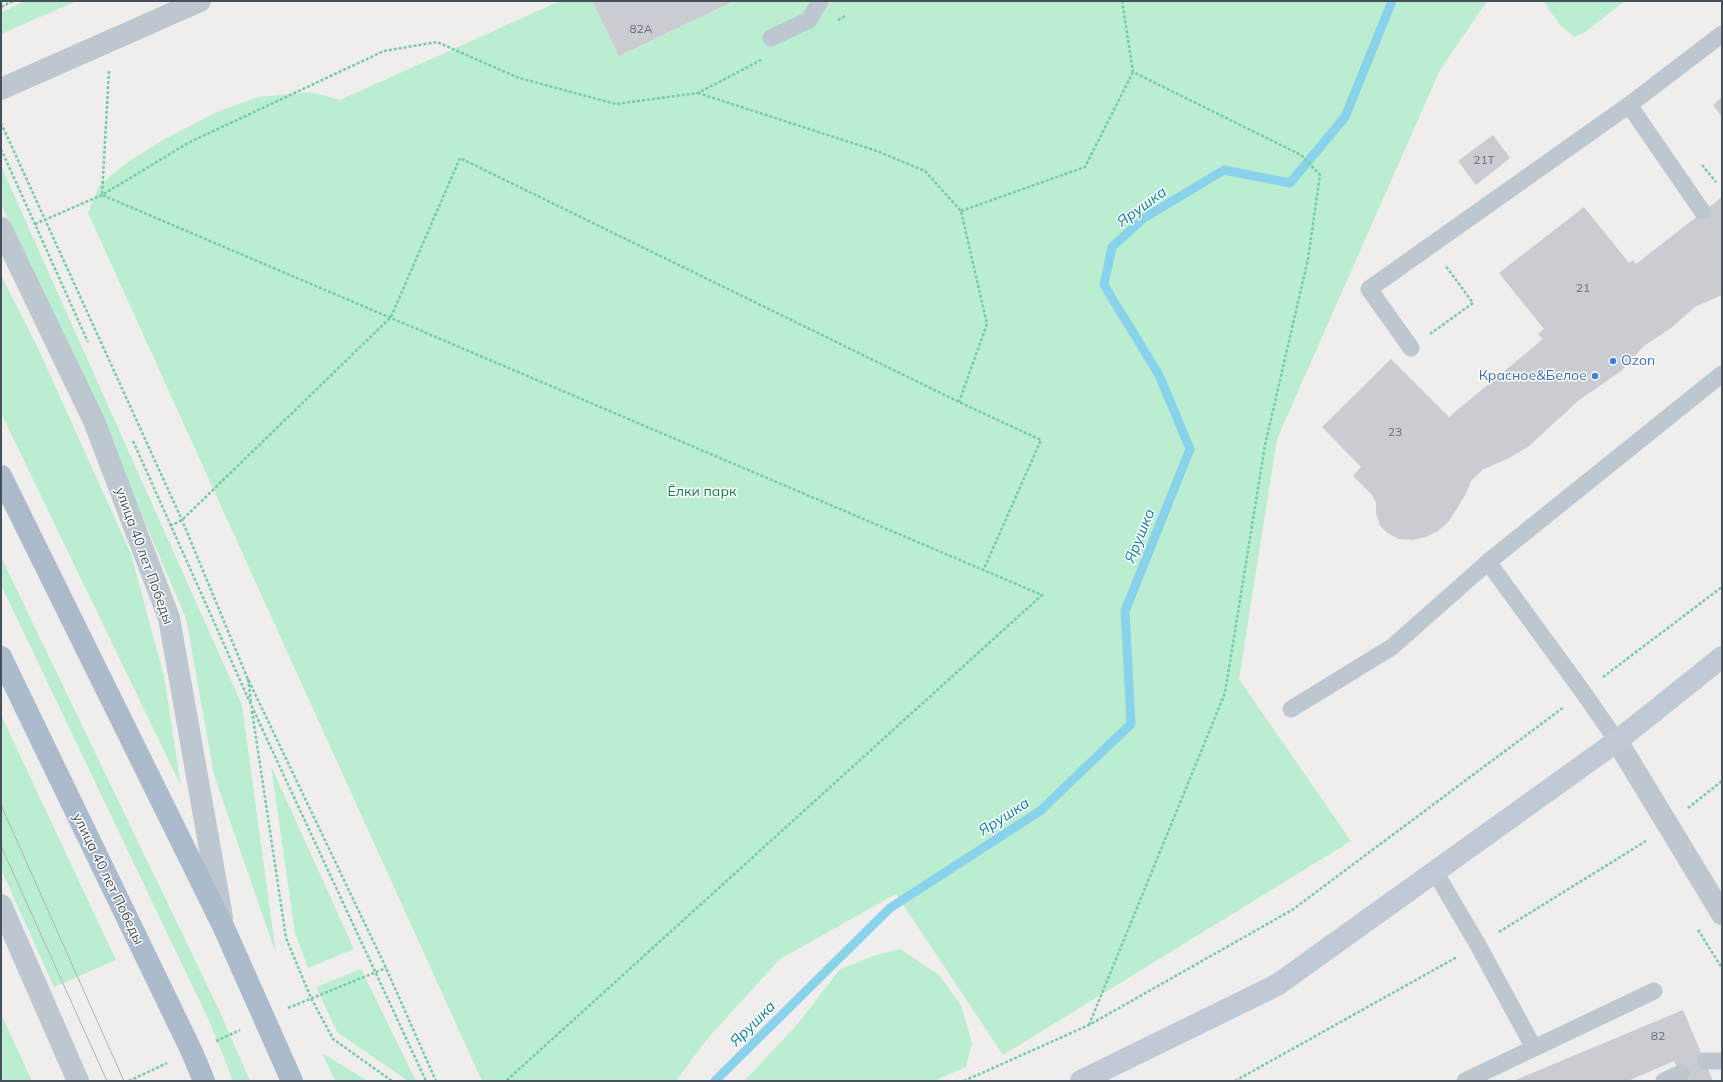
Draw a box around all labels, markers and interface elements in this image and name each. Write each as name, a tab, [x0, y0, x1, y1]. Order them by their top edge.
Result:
house number: 82А	[629, 22, 653, 36]
house number: 21Т	[1473, 153, 1495, 167]
water label: Ярушка	[1114, 183, 1170, 231]
house number: 21	[1576, 281, 1590, 295]
place label: Ozon	[1621, 353, 1655, 369]
marker: Ozon	[1608, 356, 1618, 366]
place label: Красное&Белое	[1479, 368, 1587, 384]
marker: Красное&Белое	[1590, 371, 1600, 381]
house number: 23	[1388, 425, 1402, 439]
park label: Ёлки парк	[668, 484, 736, 500]
street label: улица 40 лет Победы	[111, 485, 177, 627]
water label: Ярушка	[1121, 506, 1159, 566]
water label: Ярушка	[975, 794, 1033, 840]
street label: улица 40 лет Победы	[69, 810, 147, 948]
water label: Ярушка	[726, 997, 780, 1051]
house number: 82	[1651, 1029, 1665, 1043]

